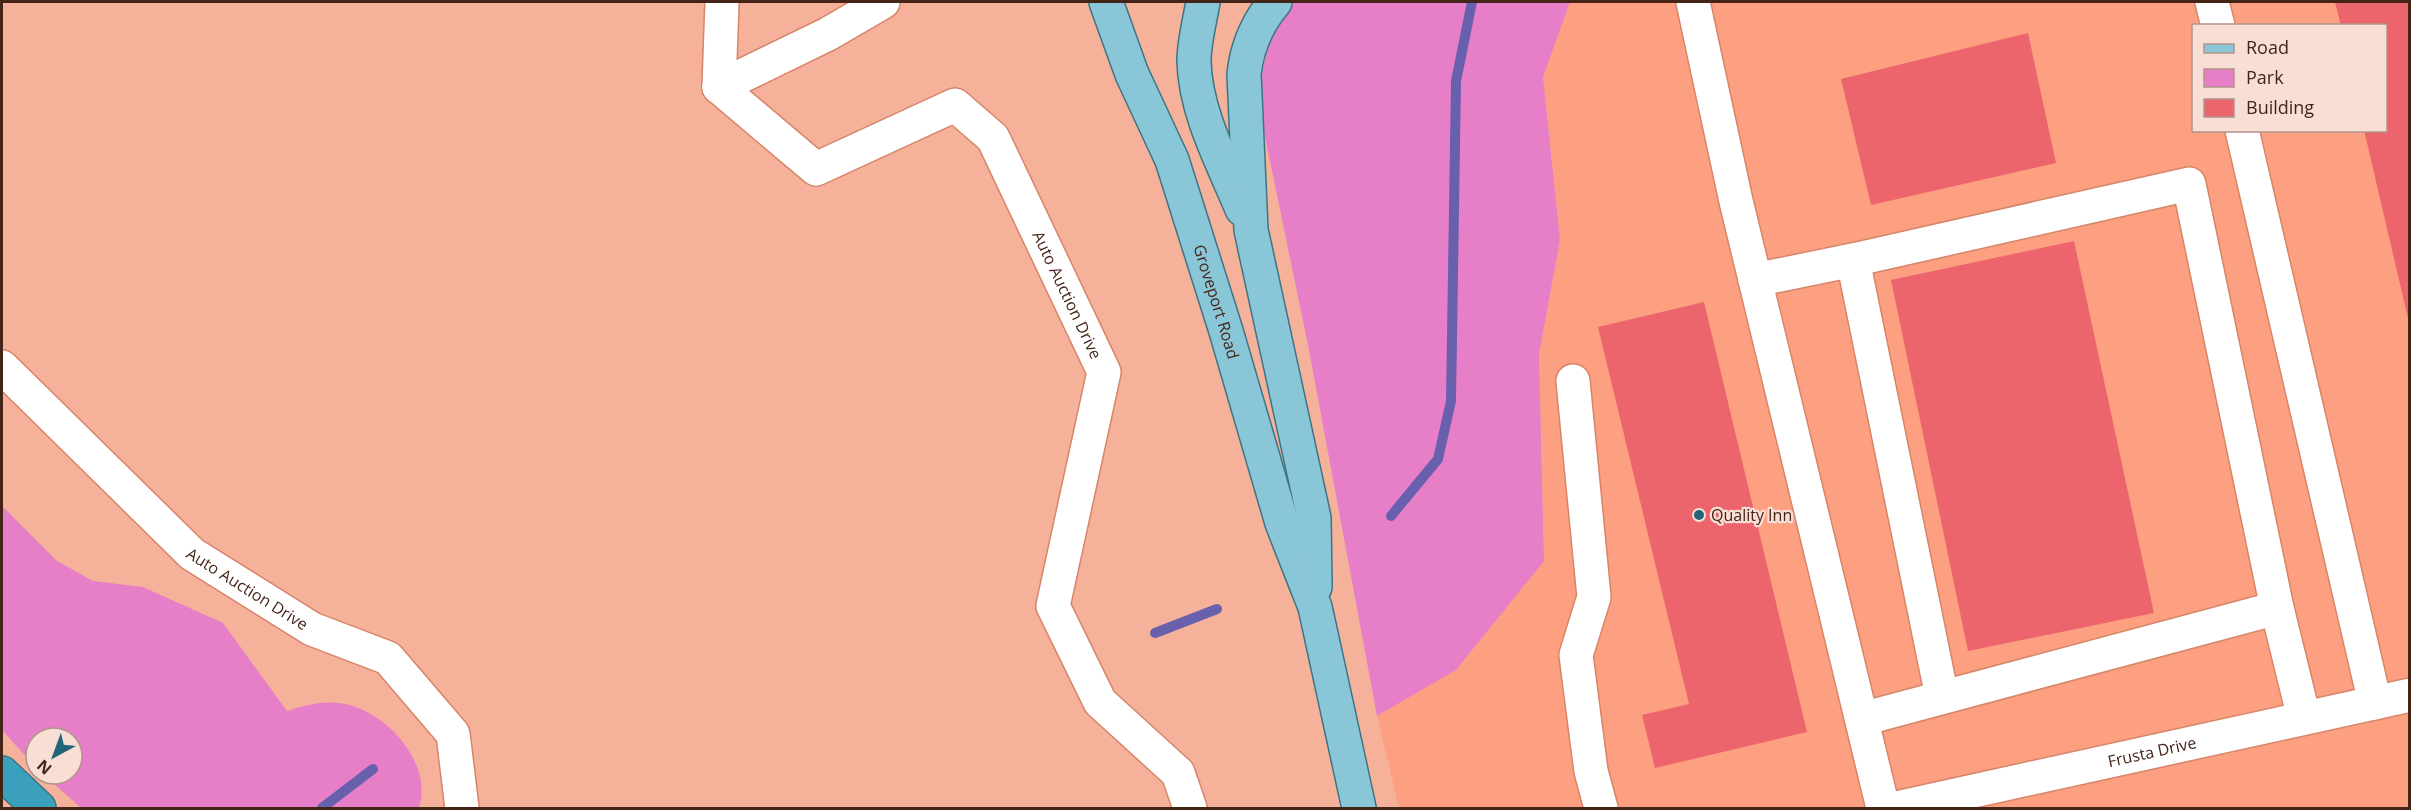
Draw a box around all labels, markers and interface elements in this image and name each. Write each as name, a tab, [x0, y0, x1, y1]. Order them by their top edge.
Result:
legend	[2192, 24, 2387, 132]
text: Road	[2246, 35, 2289, 59]
text: Park	[2246, 65, 2284, 89]
text: Building	[2246, 95, 2314, 119]
street label: Auto Auction Drive	[1028, 227, 1107, 363]
street label: Groveport Road	[1188, 242, 1245, 362]
place label: Quality Inn	[1711, 504, 1792, 526]
marker: Quality Inn	[1692, 508, 1706, 522]
street label: Auto Auction Drive	[182, 542, 312, 635]
north arrow	[24, 726, 84, 786]
street label: Frusta Drive	[2105, 731, 2198, 772]
text: N	[32, 755, 56, 780]

